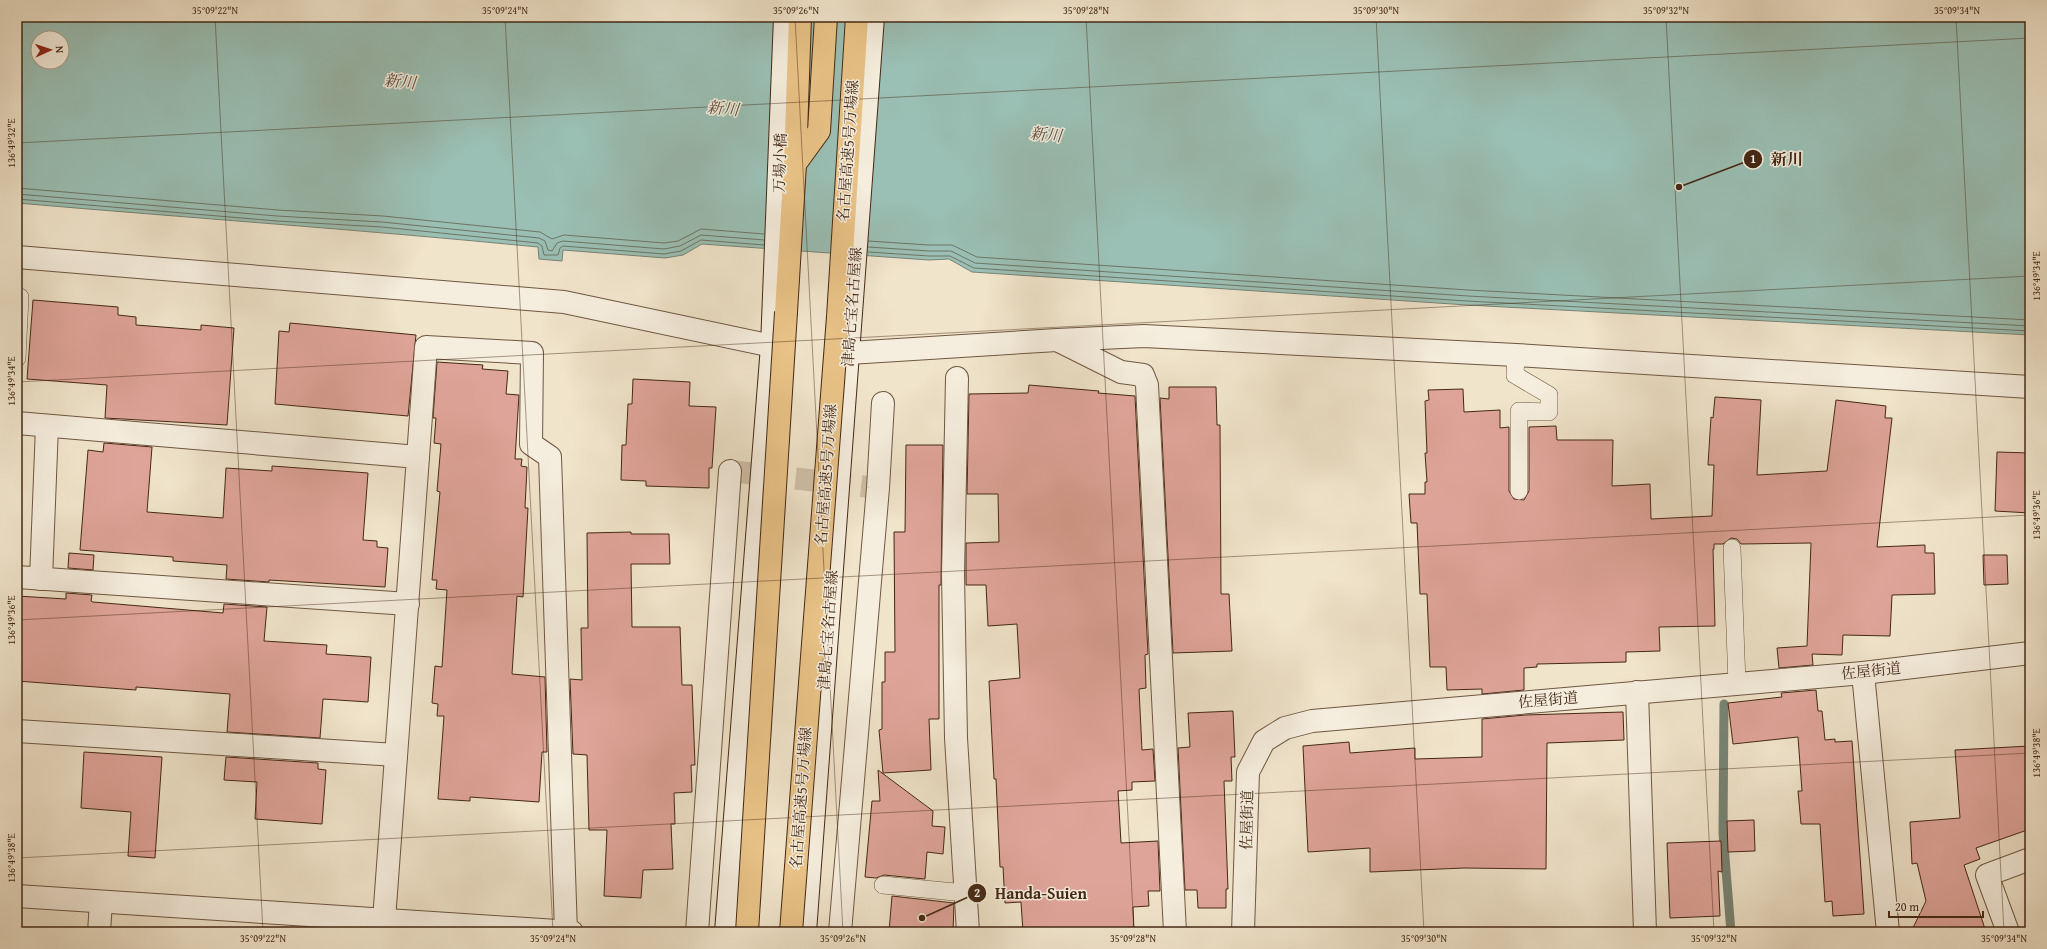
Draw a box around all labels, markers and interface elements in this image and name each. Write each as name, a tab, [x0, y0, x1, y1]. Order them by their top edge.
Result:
text: 35°09'22"N	[192, 3, 238, 18]
text: 35°09'24"N	[482, 3, 528, 18]
text: 35°09'26"N	[773, 3, 819, 18]
text: 35°09'28"N	[1063, 3, 1109, 18]
text: 35°09'30"N	[1353, 3, 1399, 18]
text: 35°09'32"N	[1643, 3, 1689, 18]
text: 35°09'34"N	[1934, 3, 1980, 18]
north arrow	[30, 30, 70, 70]
text: N	[52, 45, 68, 54]
water label: 新川	[383, 68, 419, 95]
street label: 名古屋高速5号万場線	[832, 79, 863, 223]
water label: 新川	[706, 95, 742, 122]
text: 136°49'32"E	[4, 118, 19, 168]
water label: 新川	[1029, 121, 1065, 148]
street label: 万場小橋	[768, 133, 791, 193]
callout: 新川	[1743, 145, 1811, 173]
text: 新川	[1770, 147, 1803, 171]
text: 1	[1750, 150, 1756, 167]
street label: 津島七宝名古屋線	[837, 246, 866, 368]
text: 136°49'34"E	[2029, 251, 2044, 301]
text: 136°49'34"E	[4, 356, 19, 406]
street label: 名古屋高速5号万場線	[810, 403, 841, 547]
text: 136°49'36"E	[2029, 490, 2044, 540]
street label: 津島七宝名古屋線	[813, 569, 842, 691]
text: 136°49'36"E	[4, 595, 19, 645]
street label: 佐屋街道	[1840, 657, 1902, 684]
street label: 佐屋街道	[1517, 686, 1579, 713]
street label: 名古屋高速5号万場線	[785, 726, 816, 870]
text: 136°49'38"E	[2029, 728, 2044, 778]
street label: 佐屋街道	[1235, 790, 1258, 850]
text: 136°49'38"E	[4, 833, 19, 883]
callout: Handa-Suien	[967, 879, 1095, 907]
text: Handa-Suien	[995, 881, 1087, 905]
text: 2	[974, 884, 980, 901]
scale bar	[1889, 893, 1983, 919]
text: 20 m	[1895, 898, 1919, 915]
text: 35°09'22"N	[240, 931, 286, 946]
text: 35°09'24"N	[530, 931, 576, 946]
text: 35°09'26"N	[820, 931, 866, 946]
text: 35°09'28"N	[1110, 931, 1156, 946]
text: 35°09'30"N	[1401, 931, 1447, 946]
text: 35°09'32"N	[1691, 931, 1737, 946]
text: 35°09'34"N	[1981, 931, 2027, 946]

